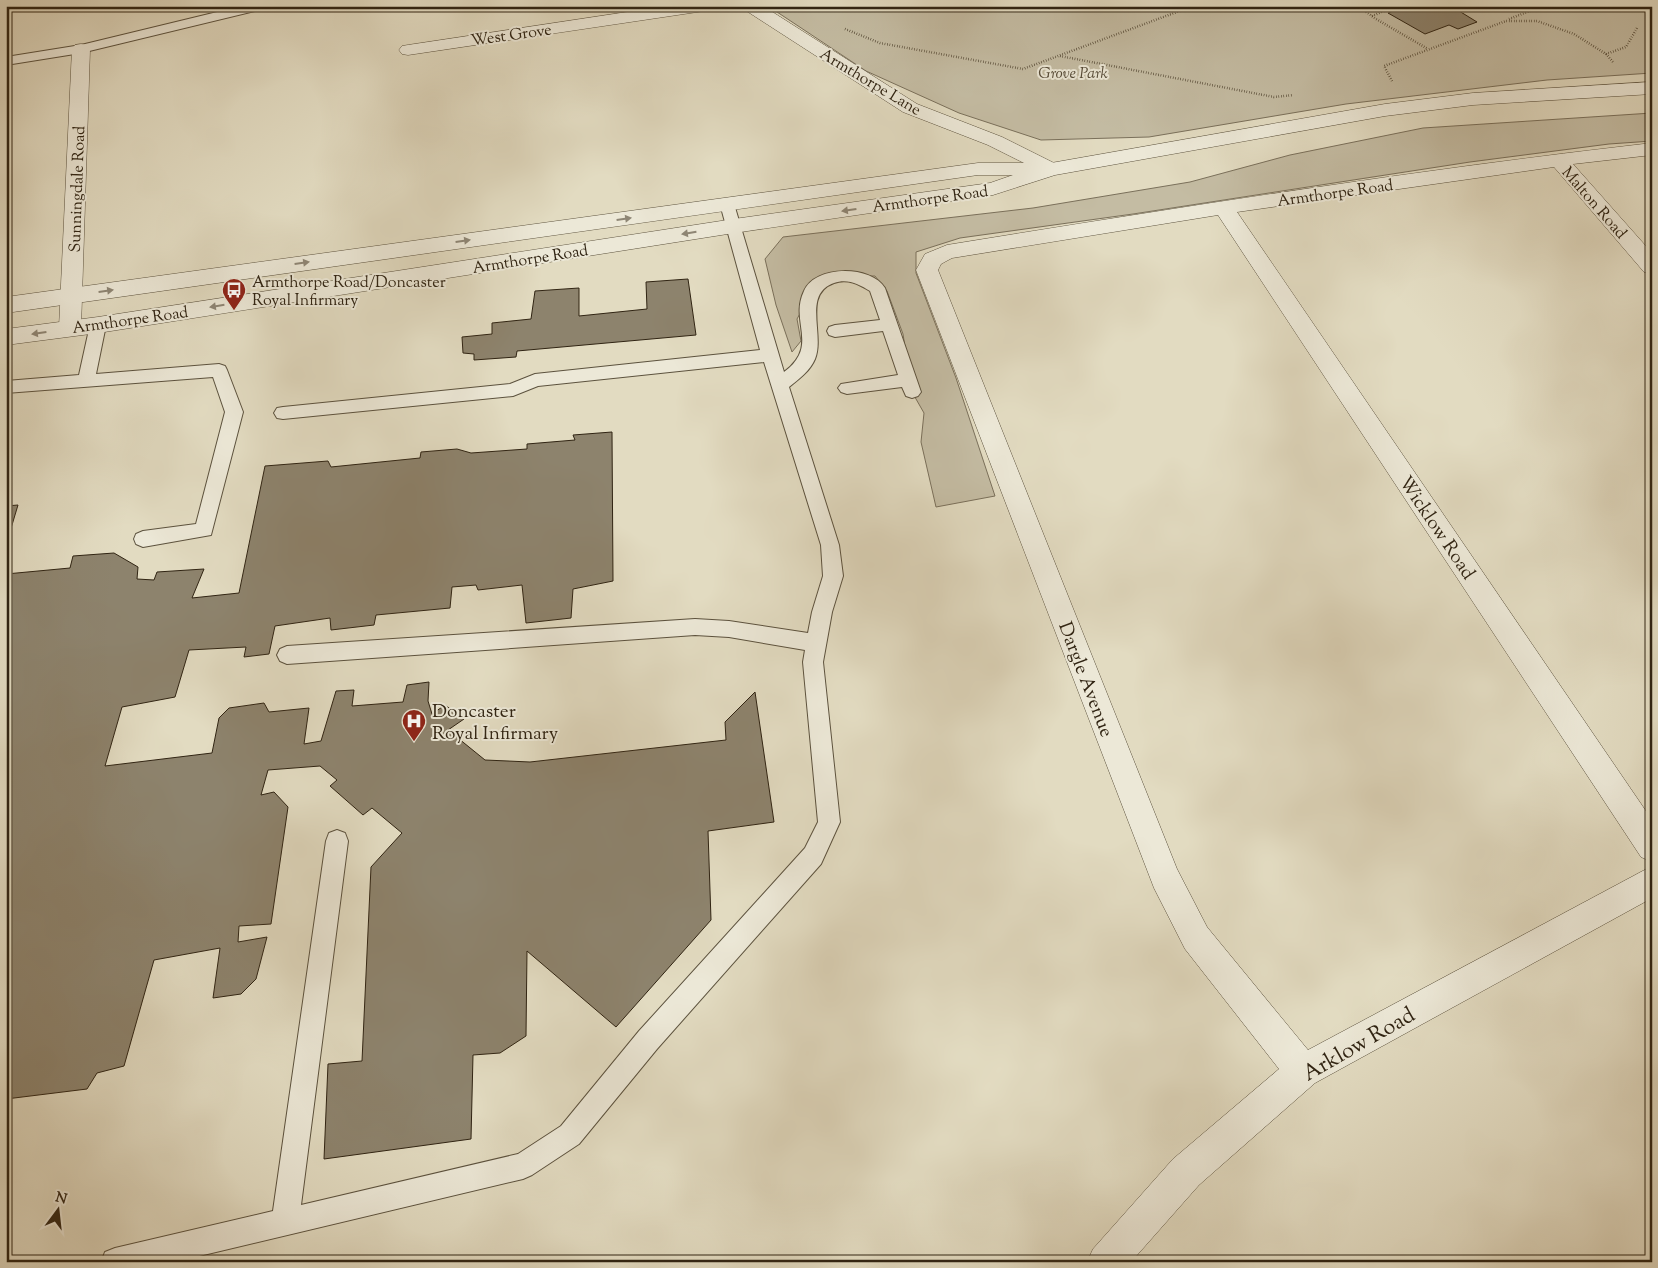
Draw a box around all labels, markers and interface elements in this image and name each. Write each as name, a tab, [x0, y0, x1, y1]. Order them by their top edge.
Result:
street label: West Grove	[469, 19, 553, 54]
street label: Armthorpe Lane	[815, 44, 925, 123]
park label: Grove Park	[1038, 63, 1108, 86]
street label: Sunningdale Road	[65, 125, 92, 253]
street label: Malton Road	[1555, 162, 1631, 245]
street label: Armthorpe Road	[1276, 175, 1395, 214]
street label: Armthorpe Road	[871, 181, 990, 220]
one-way arrow	[841, 206, 857, 214]
one-way arrow	[616, 214, 632, 222]
one-way arrow	[680, 230, 696, 238]
one-way arrow	[455, 237, 471, 245]
street label: Armthorpe Road	[471, 240, 590, 281]
one-way arrow	[294, 259, 310, 267]
place label: Armthorpe Road/Doncaster Royal Infirmary	[252, 272, 446, 313]
bus stop icon: Armthorpe Road/Doncaster Royal Infirmary	[221, 277, 247, 311]
one-way arrow	[99, 286, 115, 294]
street label: Armthorpe Road	[71, 302, 190, 341]
one-way arrow	[208, 303, 224, 311]
one-way arrow	[30, 329, 46, 337]
street label: Wicklow Road	[1391, 471, 1481, 586]
street label: Dargle Avenue	[1050, 618, 1119, 742]
place label: Doncaster Royal Infirmary	[432, 699, 559, 748]
hospital icon: Doncaster Royal Infirmary	[401, 708, 427, 742]
street label: Arklow Road	[1297, 1000, 1422, 1091]
north arrow	[32, 1186, 82, 1236]
text: N	[53, 1188, 69, 1210]

